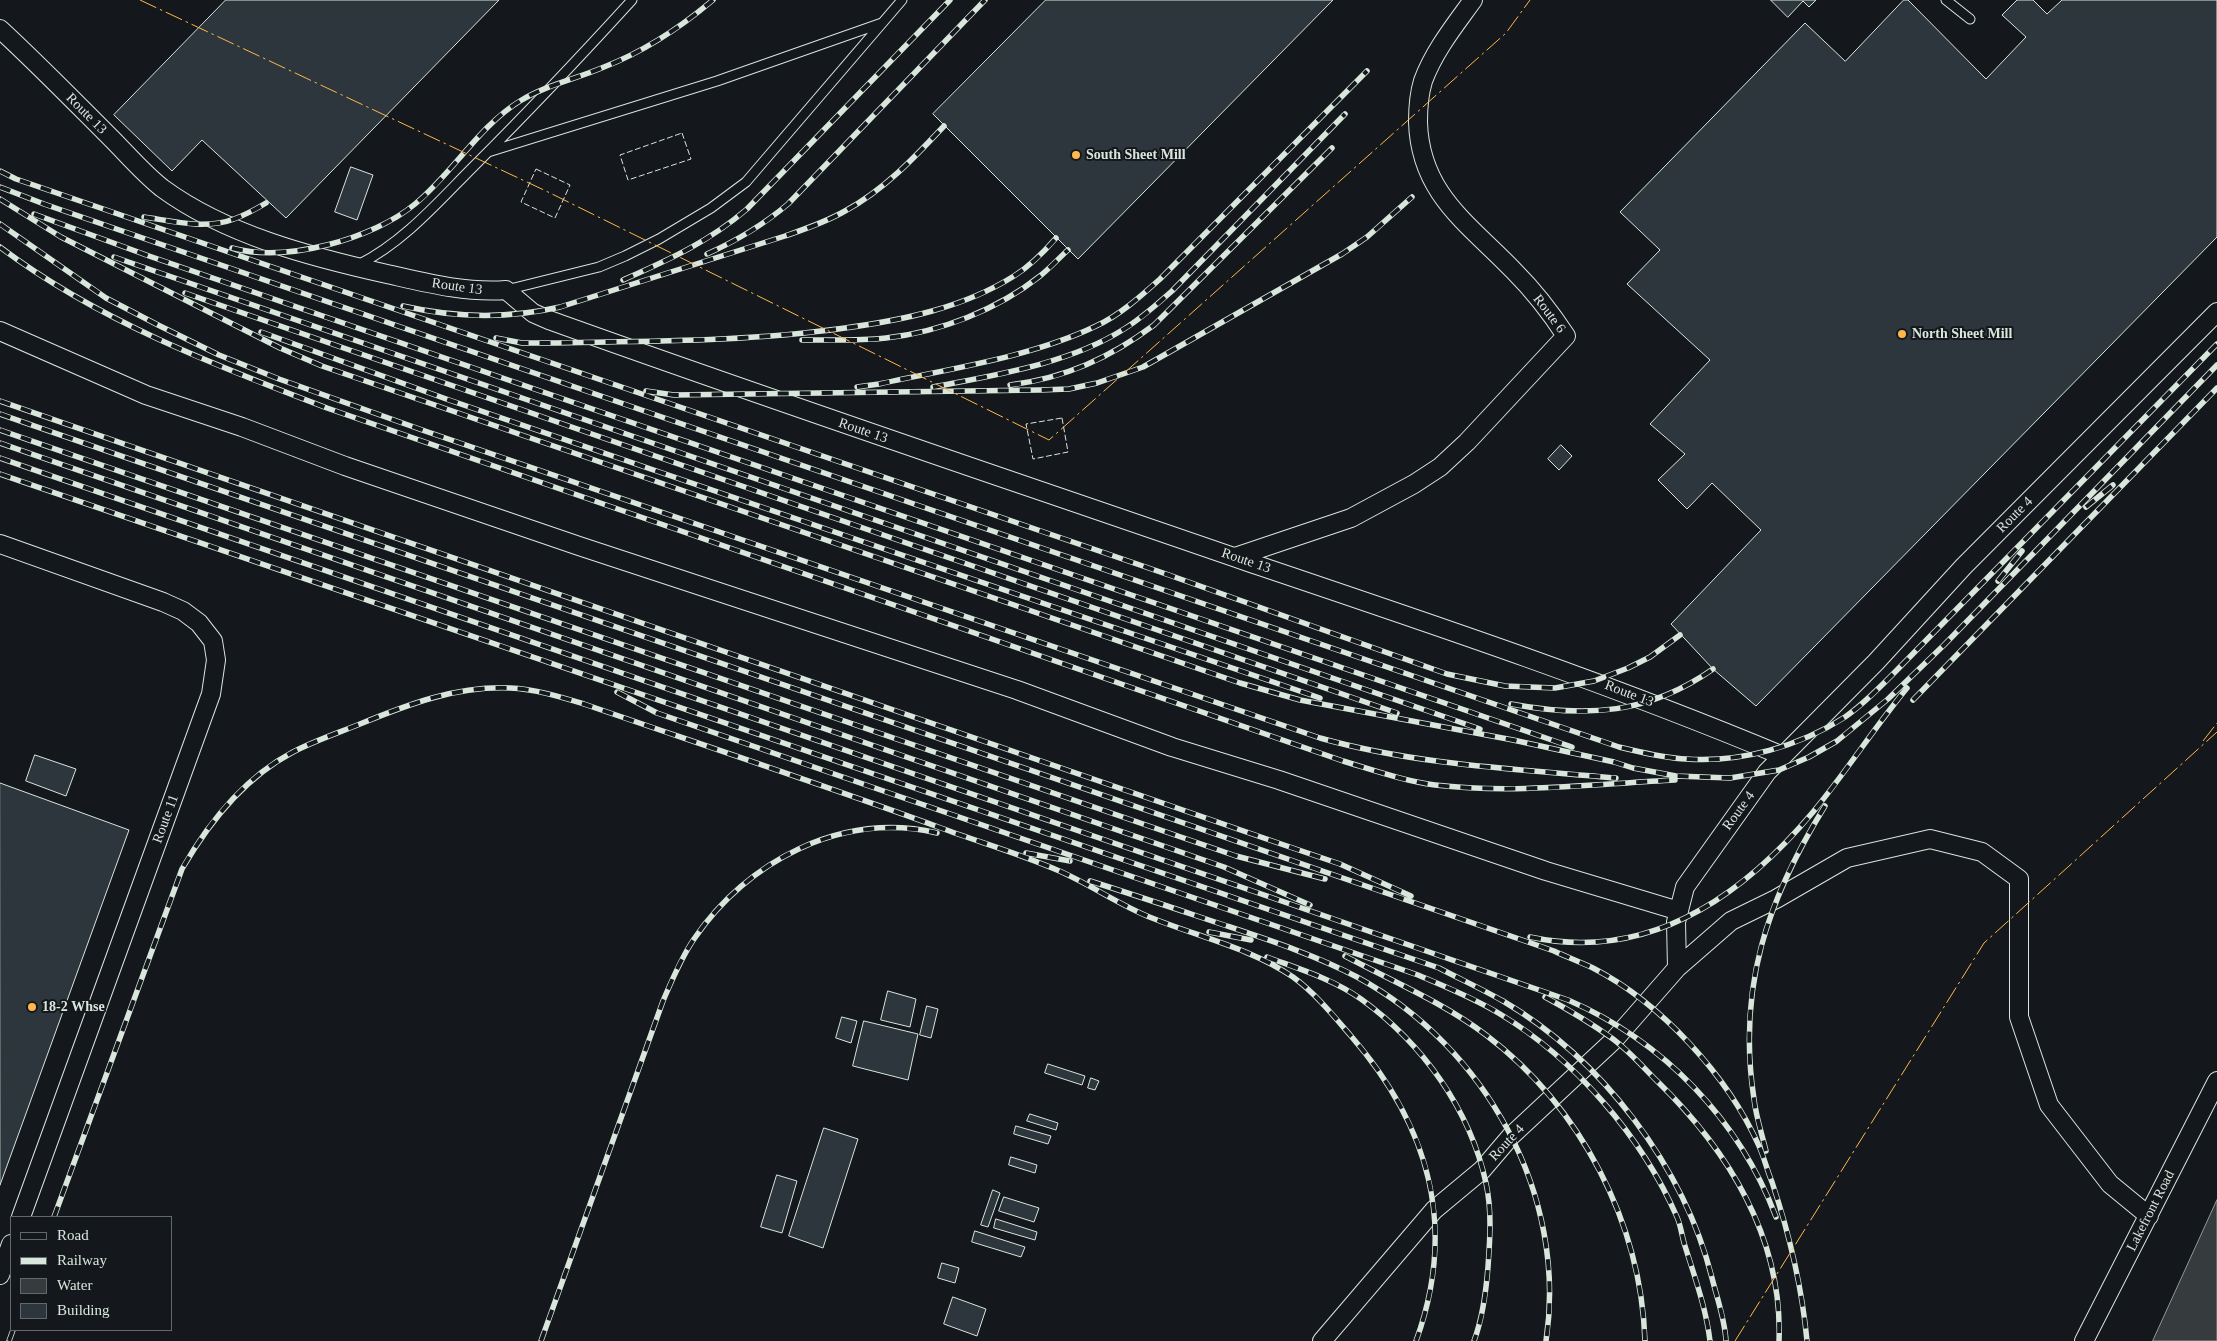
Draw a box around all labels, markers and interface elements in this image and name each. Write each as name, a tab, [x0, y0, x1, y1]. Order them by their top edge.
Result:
street label: Route 13	[62, 90, 110, 138]
place label: South Sheet Mill	[1086, 147, 1186, 163]
marker: South Sheet Mill	[1070, 149, 1082, 161]
street label: Route 13	[431, 275, 483, 299]
street label: Route 6	[1529, 291, 1569, 337]
place label: North Sheet Mill	[1912, 326, 2012, 342]
marker: North Sheet Mill	[1896, 328, 1908, 340]
street label: Route 13	[836, 415, 890, 447]
street label: Route 4	[1994, 494, 2036, 536]
street label: Route 13	[1219, 545, 1273, 577]
street label: Route 13	[1602, 677, 1656, 711]
street label: Route 4	[1719, 788, 1759, 834]
street label: Route 11	[149, 792, 183, 846]
place label: 18-2 Whse	[42, 999, 105, 1015]
marker: 18-2 Whse	[26, 1001, 38, 1013]
street label: Route 4	[1486, 1121, 1528, 1165]
street label: Lakefront Road	[2123, 1168, 2179, 1254]
legend	[10, 1216, 172, 1331]
text: Road	[57, 1227, 89, 1243]
text: Railway	[57, 1252, 107, 1268]
text: Water	[57, 1277, 92, 1293]
text: Building	[57, 1302, 110, 1318]

